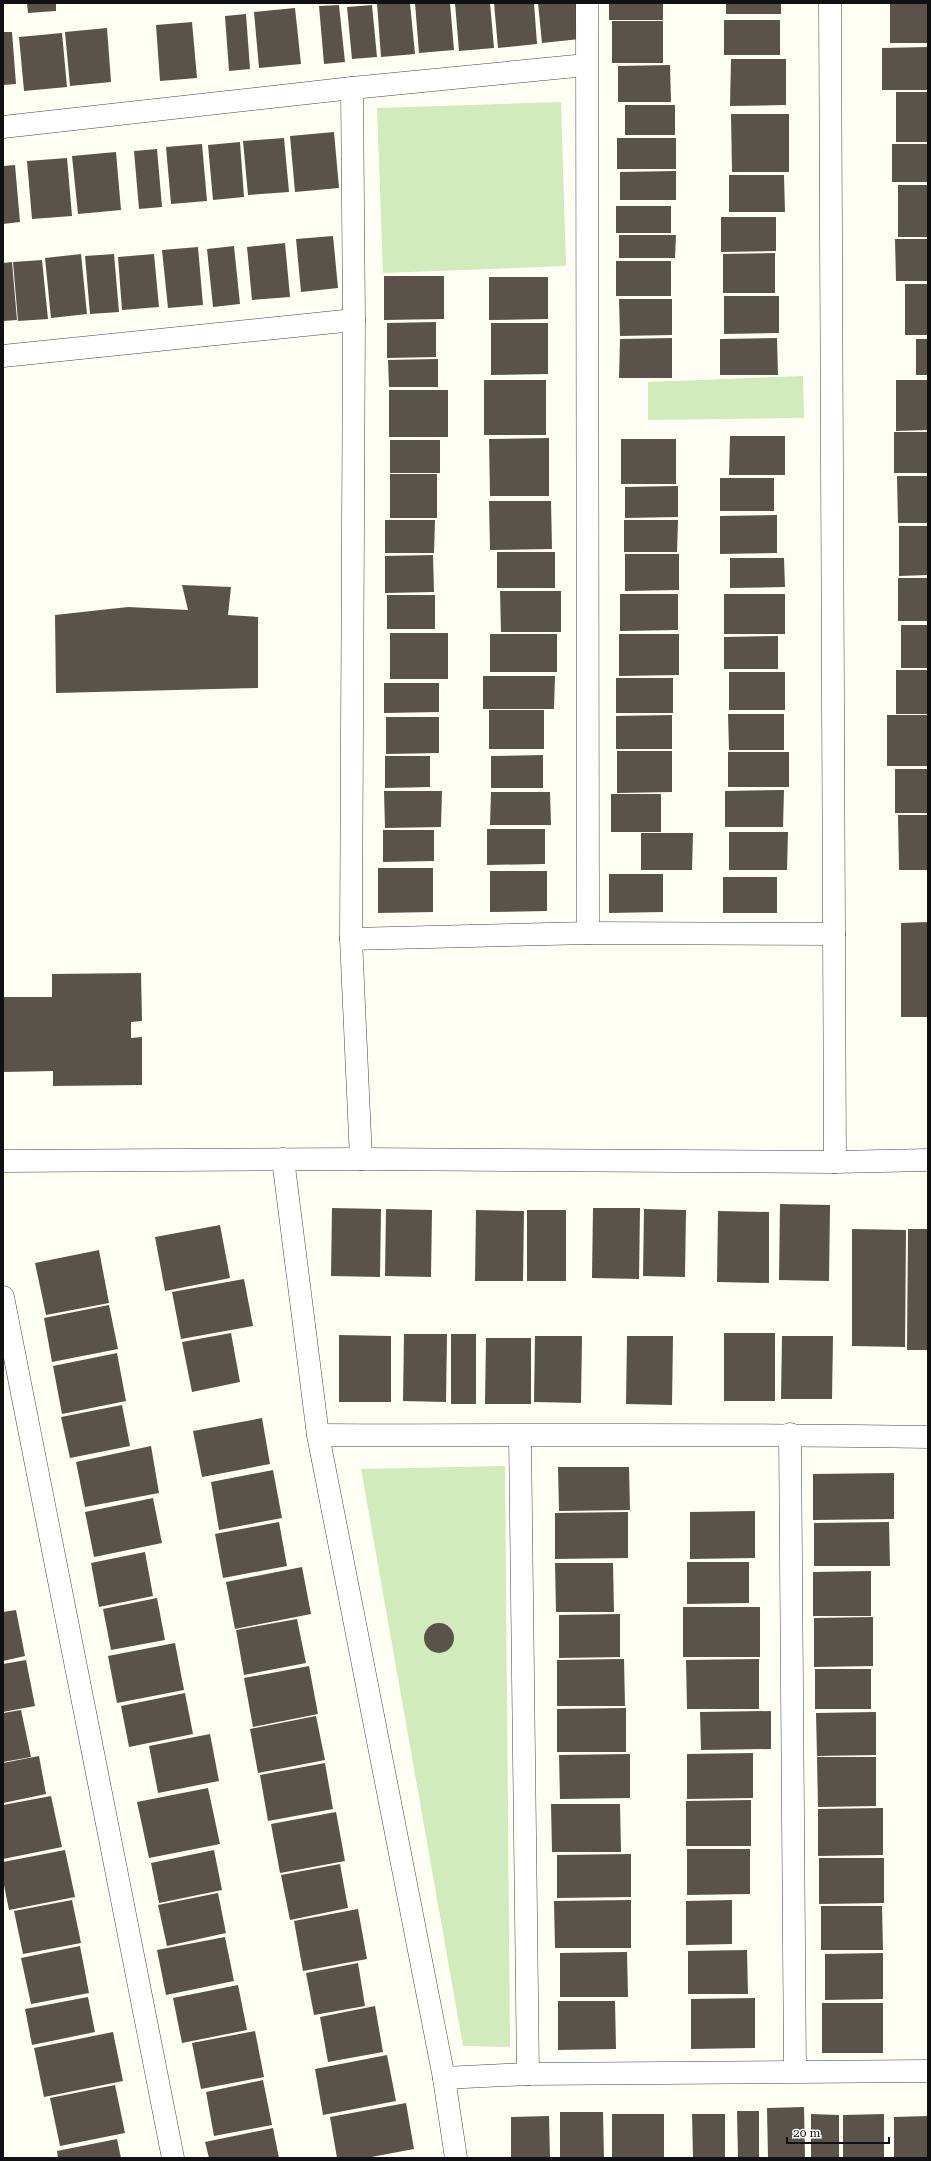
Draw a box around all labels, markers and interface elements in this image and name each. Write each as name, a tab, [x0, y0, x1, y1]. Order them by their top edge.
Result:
scale bar	[787, 2119, 889, 2145]
text: 20 m	[793, 2126, 820, 2140]

